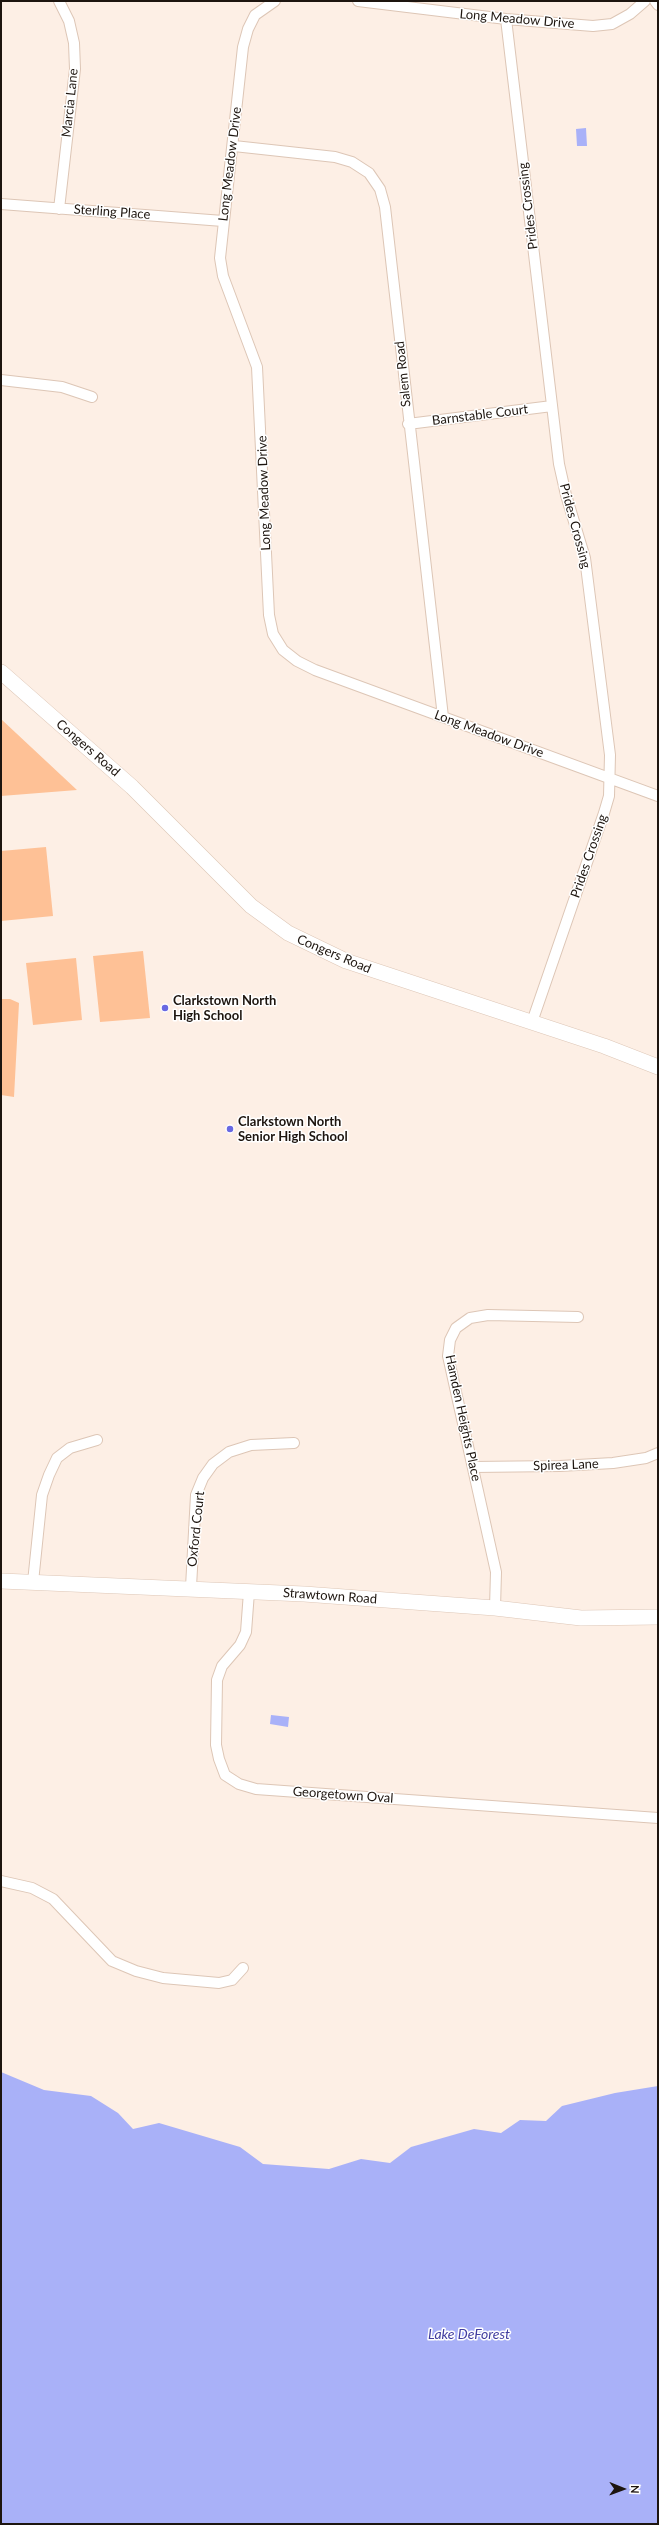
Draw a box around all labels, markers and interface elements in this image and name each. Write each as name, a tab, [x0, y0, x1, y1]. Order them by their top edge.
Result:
street label: Long Meadow Drive	[459, 6, 575, 32]
street label: Marcia Lane	[59, 68, 81, 138]
street label: Long Meadow Drive	[215, 106, 245, 222]
street label: Prides Crossing	[515, 162, 541, 250]
street label: Sterling Place	[73, 202, 151, 222]
street label: Salem Road	[392, 340, 414, 408]
street label: Barnstable Court	[431, 401, 529, 429]
street label: Long Meadow Drive	[254, 435, 274, 551]
street label: Prides Crossing	[556, 482, 594, 570]
street label: Long Meadow Drive	[432, 707, 546, 761]
street label: Congers Road	[53, 716, 123, 780]
street label: Prides Crossing	[567, 812, 611, 900]
street label: Congers Road	[295, 931, 373, 977]
place label: Clarkstown North High School	[173, 993, 276, 1024]
marker: Clarkstown North High School	[160, 1003, 170, 1013]
place label: Clarkstown North Senior High School	[238, 1114, 348, 1145]
marker: Clarkstown North Senior High School	[225, 1124, 235, 1134]
street label: Hamden Heights Place	[442, 1353, 484, 1483]
street label: Spirea Lane	[533, 1456, 599, 1474]
street label: Oxford Court	[184, 1490, 208, 1568]
street label: Strawtown Road	[282, 1585, 378, 1607]
street label: Georgetown Oval	[292, 1784, 394, 1806]
water label: Lake DeForest	[428, 2326, 510, 2342]
north arrow	[603, 2469, 643, 2509]
text: N	[629, 2485, 642, 2494]

